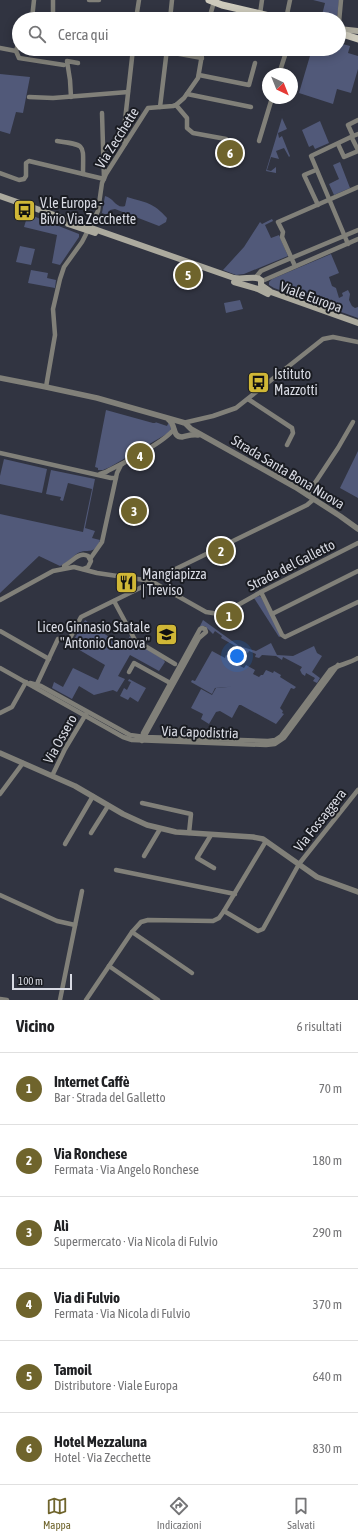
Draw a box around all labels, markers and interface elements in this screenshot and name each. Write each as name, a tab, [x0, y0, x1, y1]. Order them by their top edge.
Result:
search box	[12, 12, 346, 56]
icon: search	[26, 23, 48, 45]
text: Cerca qui	[58, 26, 108, 43]
north arrow	[262, 68, 298, 104]
street label: Via Zecchette	[92, 105, 142, 171]
pin: 6	[217, 138, 243, 168]
place label: V.le Europa - Bivio Via Zecchette	[40, 195, 136, 227]
bus stop icon: V.le Europa - Bivio Via Zecchette	[12, 198, 38, 224]
pin: 5	[175, 260, 201, 290]
street label: Viale Europa	[278, 278, 344, 316]
place label: Istituto Mazzotti	[274, 366, 318, 398]
bus stop icon: Istituto Mazzotti	[245, 369, 271, 395]
street label: Strada Santa Bona Nuova	[229, 432, 347, 512]
pin: 4	[127, 441, 153, 471]
pin: 3	[121, 496, 147, 526]
pin: 2	[208, 536, 234, 566]
street label: Strada del Galletto	[245, 536, 337, 594]
place label: Mangiapizza | Treviso	[142, 566, 207, 598]
restaurant icon: Mangiapizza | Treviso	[113, 569, 139, 595]
pin: 1	[216, 601, 242, 631]
place label: Liceo Ginnasio Statale "Antonio Canova"	[37, 619, 150, 651]
school or university icon: Liceo Ginnasio Statale "Antonio Canova"	[153, 622, 179, 648]
your location	[227, 646, 247, 666]
street label: Via Ossero	[40, 712, 80, 766]
street label: Via Capodistria	[161, 723, 239, 741]
street label: Via Fossaggera	[291, 786, 349, 854]
scale bar	[12, 972, 72, 991]
text: 100 m	[18, 975, 43, 987]
text: Vicino	[16, 1016, 55, 1036]
text: 6 risultati	[296, 1019, 342, 1034]
text: Internet Caffè	[54, 1073, 130, 1090]
text: 1	[26, 1081, 32, 1096]
text: 70 m	[319, 1081, 342, 1096]
text: Bar · Strada del Galletto	[54, 1090, 166, 1105]
text: Via Ronchese	[54, 1145, 127, 1162]
text: 2	[26, 1153, 32, 1168]
text: 180 m	[313, 1153, 342, 1168]
text: Fermata · Via Angelo Ronchese	[54, 1162, 199, 1177]
text: Alì	[54, 1217, 69, 1234]
text: 3	[26, 1225, 32, 1240]
text: 290 m	[313, 1225, 342, 1240]
text: Supermercato · Via Nicola di Fulvio	[54, 1234, 218, 1249]
text: Via di Fulvio	[54, 1289, 120, 1306]
text: 4	[26, 1297, 32, 1312]
text: 370 m	[313, 1297, 342, 1312]
text: Fermata · Via Nicola di Fulvio	[54, 1306, 190, 1321]
text: Tamoil	[54, 1361, 92, 1378]
text: 5	[26, 1369, 32, 1384]
text: 640 m	[313, 1369, 342, 1384]
text: Distributore · Viale Europa	[54, 1378, 178, 1393]
text: Hotel Mezzaluna	[54, 1433, 147, 1450]
text: 6	[26, 1441, 32, 1456]
text: 830 m	[313, 1441, 342, 1456]
text: Hotel · Via Zecchette	[54, 1450, 151, 1465]
tab: Mappa	[43, 1495, 71, 1531]
tab: Indicazioni	[157, 1495, 201, 1531]
tab: Salvati	[287, 1495, 315, 1531]

